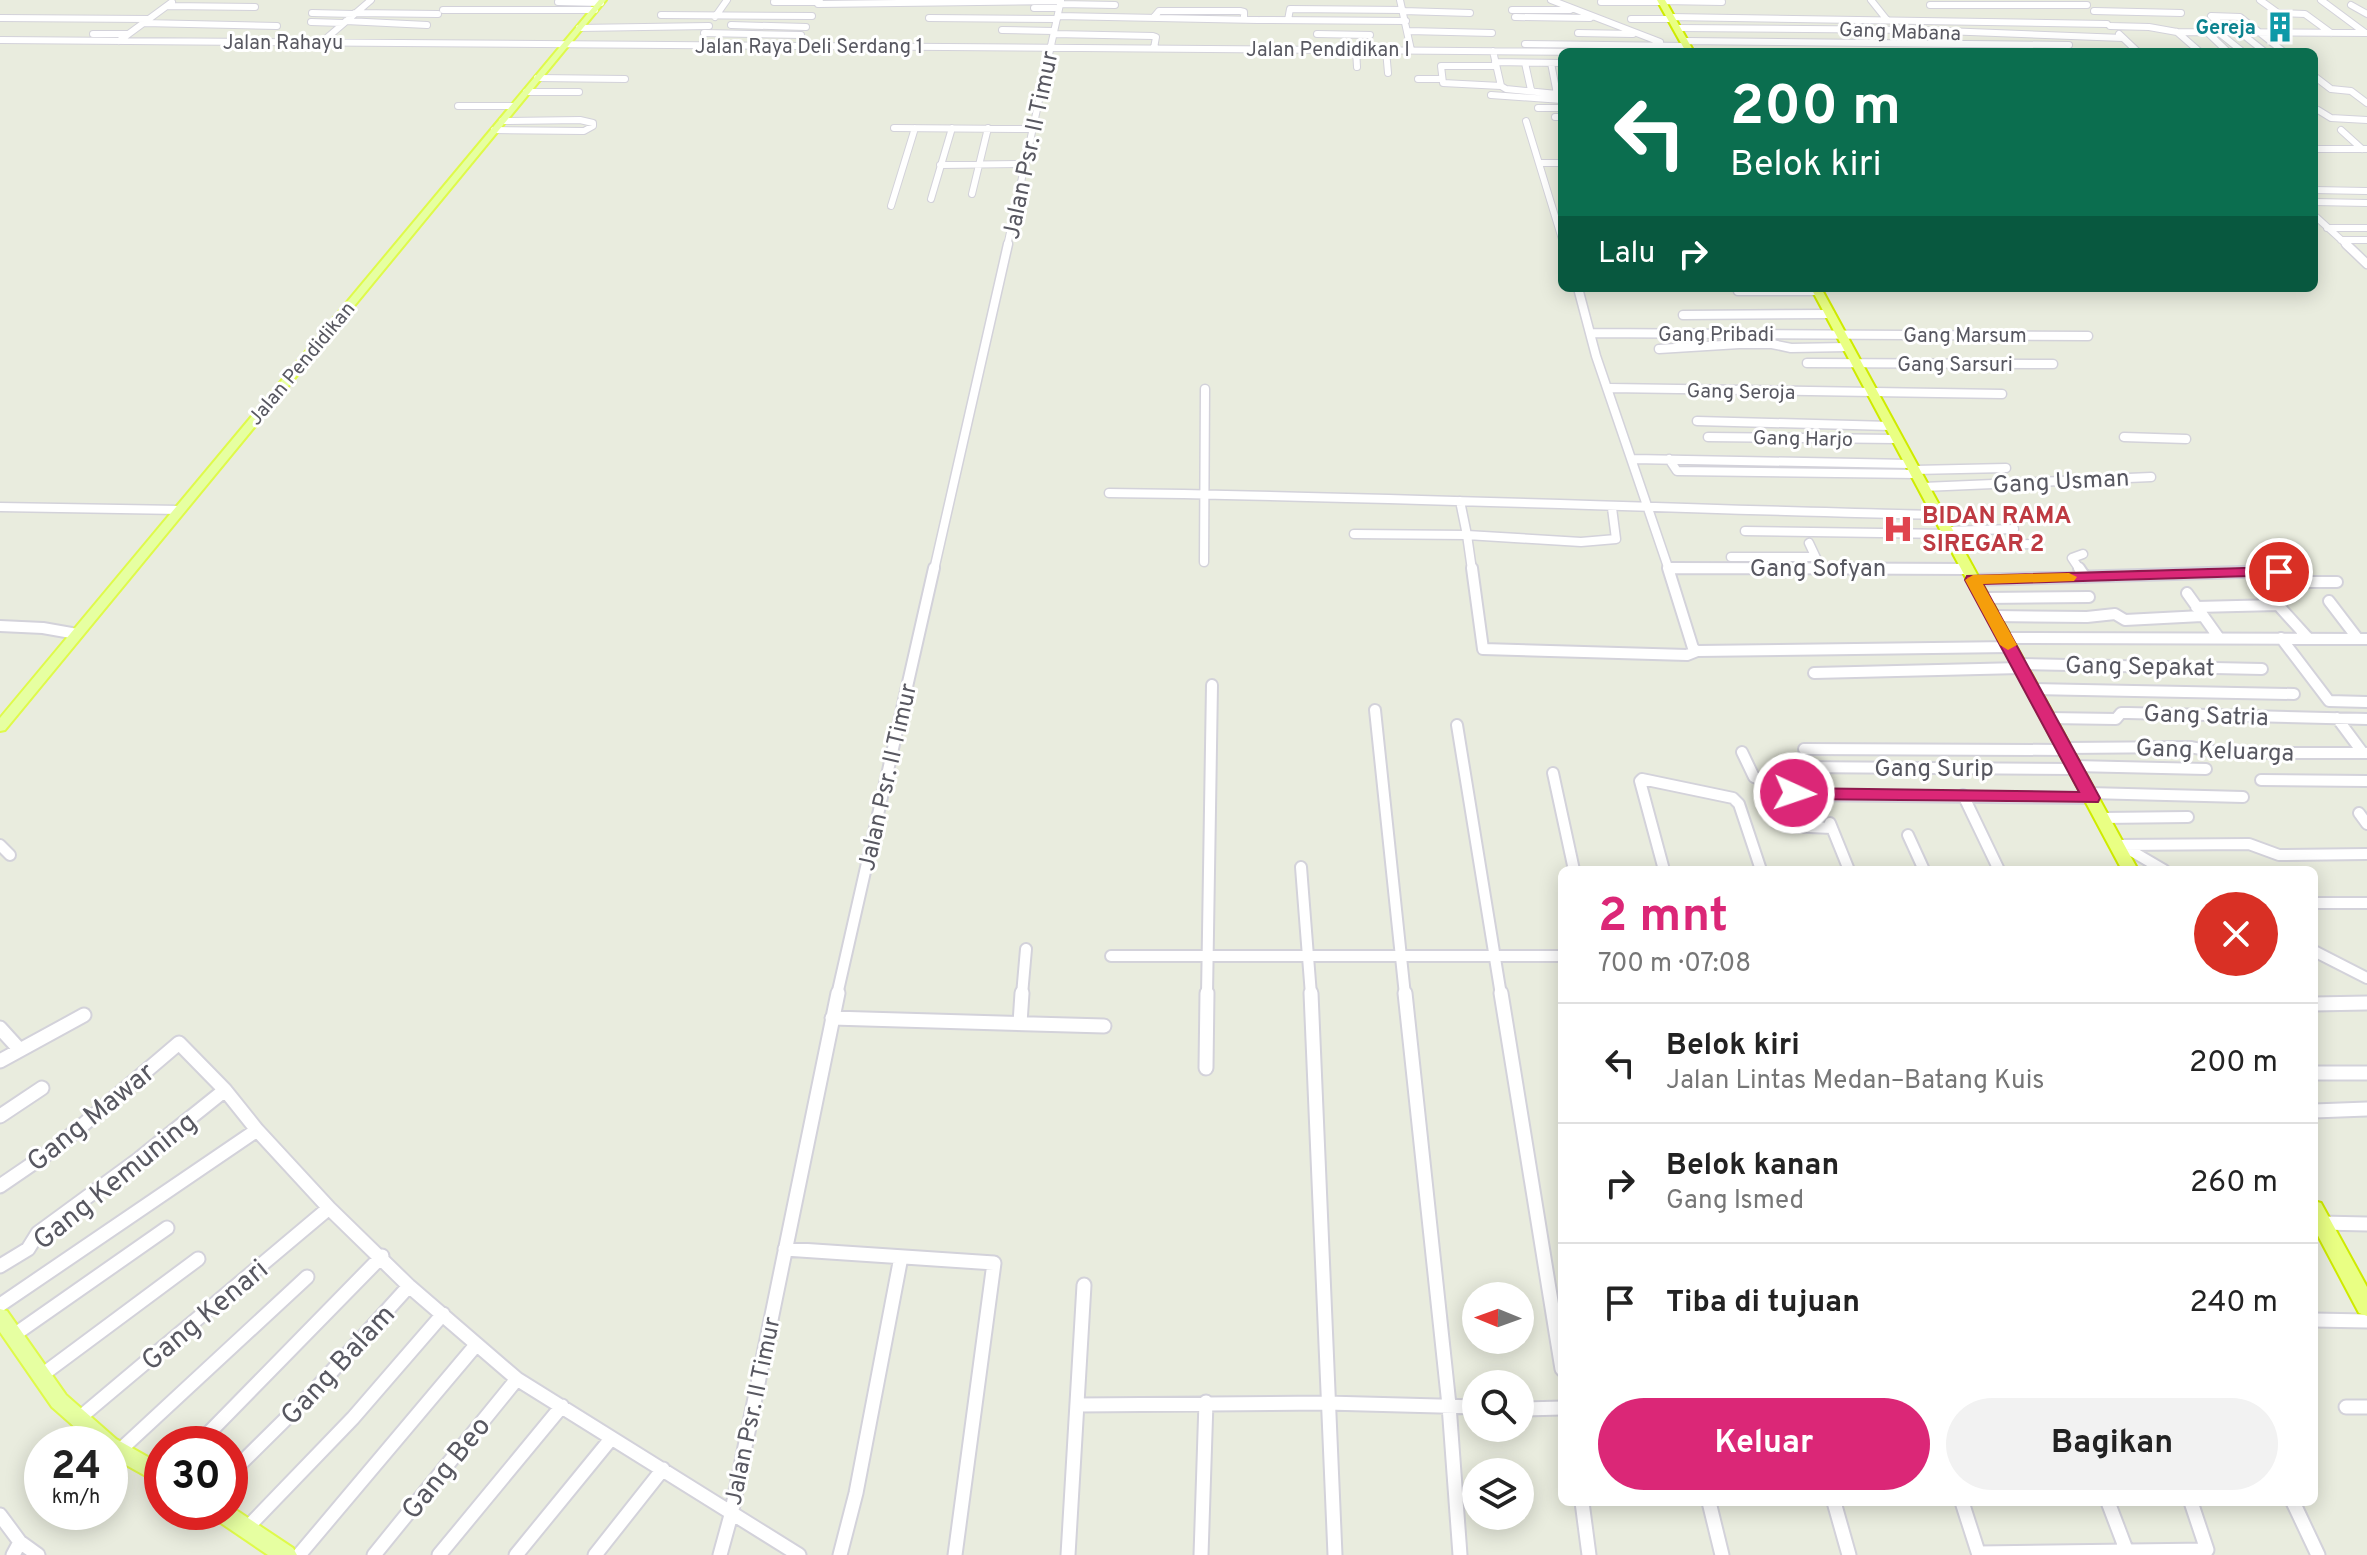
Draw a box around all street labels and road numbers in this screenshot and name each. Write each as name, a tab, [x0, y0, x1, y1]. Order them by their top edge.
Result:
street label: Gang Mabana	[1838, 18, 1961, 48]
street label: Jalan Rahayu	[223, 31, 343, 57]
street label: Jalan Raya Deli Serdang 1	[695, 35, 923, 61]
street label: Jalan Pendidikan I	[1246, 38, 1410, 64]
street label: Jalan Psr. II Timur	[997, 49, 1067, 242]
street label: Jalan Pendidikan	[243, 297, 362, 431]
street label: Gang Pribadi	[1658, 323, 1774, 349]
street label: Gang Marsum	[1903, 324, 2027, 350]
street label: Gang Sarsuri	[1897, 353, 2013, 379]
street label: Gang Seroja	[1686, 379, 1796, 407]
street label: Gang Harjo	[1753, 426, 1853, 454]
street label: Gang Usman	[1992, 464, 2130, 502]
street label: Gang Sofyan	[1750, 555, 1886, 585]
street label: Gang Sepakat	[2065, 652, 2215, 684]
street label: Jalan Psr. II Timur	[853, 681, 925, 874]
street label: Gang Satria	[2143, 700, 2269, 734]
street label: Gang Keluarga	[2135, 734, 2295, 770]
street label: Gang Surip	[1874, 755, 1994, 785]
street label: Gang Mawar	[20, 1056, 163, 1181]
street label: Gang Kemuning	[27, 1105, 205, 1259]
street label: Gang Kenari	[135, 1253, 277, 1380]
street label: Gang Balam	[274, 1298, 404, 1434]
street label: Jalan Psr. II Timur	[719, 1315, 789, 1508]
street label: Gang Beo	[395, 1410, 500, 1528]

